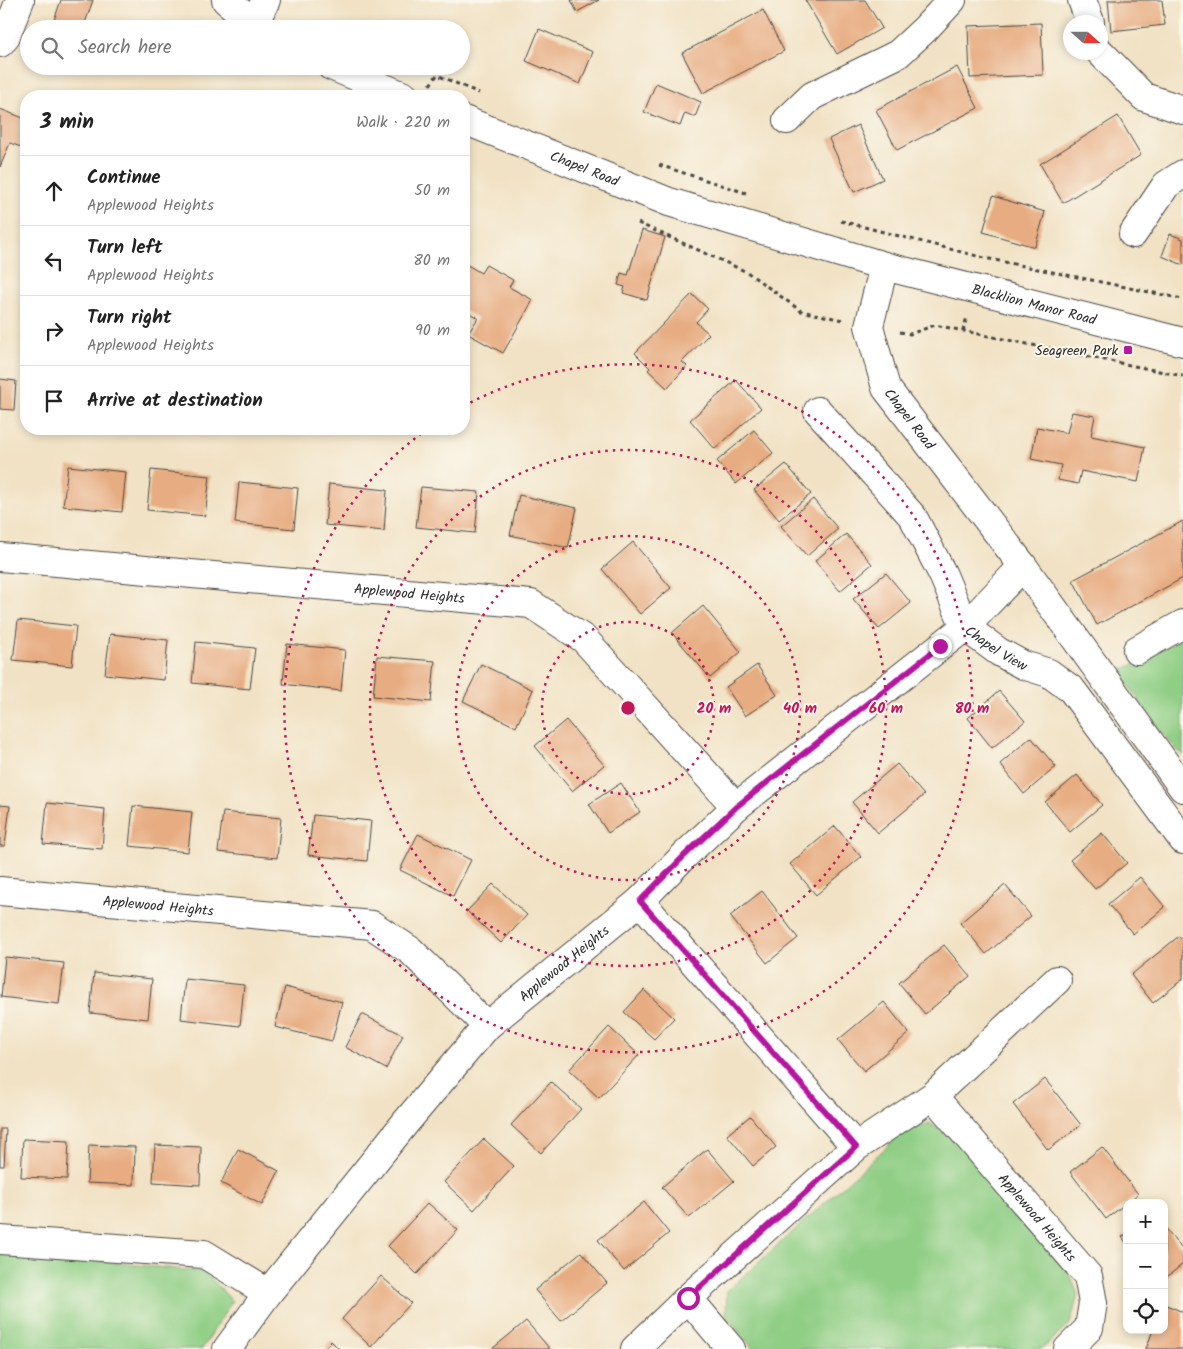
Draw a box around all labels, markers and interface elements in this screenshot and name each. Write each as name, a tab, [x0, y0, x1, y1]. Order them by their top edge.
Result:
north arrow	[1063, 15, 1108, 60]
search box	[20, 20, 470, 75]
text: Search here	[78, 33, 172, 63]
icon: search	[38, 34, 66, 62]
text: 3 min	[40, 106, 94, 139]
text: Walk · 220 m	[356, 110, 450, 135]
street label: Chapel Road	[547, 146, 623, 193]
text: Continue	[87, 163, 160, 193]
icon: ahead	[40, 177, 68, 205]
text: 50 m	[414, 178, 450, 203]
text: Applewood Heights	[87, 193, 214, 218]
text: Turn left	[87, 233, 162, 263]
icon: left	[40, 247, 68, 275]
text: 80 m	[413, 248, 450, 273]
text: Applewood Heights	[87, 263, 214, 288]
street label: Blacklion Manor Road	[969, 279, 1099, 332]
text: Turn right	[87, 303, 172, 333]
icon: right	[40, 317, 68, 345]
text: 90 m	[415, 318, 450, 343]
text: Applewood Heights	[87, 333, 214, 358]
place label: Seagreen Park	[1035, 340, 1118, 362]
marker: Seagreen Park	[1122, 344, 1134, 356]
street label: Chapel Road	[878, 384, 940, 456]
text: Arrive at destination	[87, 386, 263, 416]
icon: arrive	[40, 387, 68, 415]
street label: Applewood Heights	[353, 578, 466, 610]
street label: Chapel View	[960, 620, 1032, 678]
route end	[929, 635, 952, 658]
text: 20 m	[697, 697, 731, 721]
text: 40 m	[783, 697, 817, 721]
text: 60 m	[869, 697, 903, 721]
text: 80 m	[955, 697, 989, 721]
centre of rings	[619, 699, 637, 717]
street label: Applewood Heights	[102, 890, 215, 922]
street label: Applewood Heights	[515, 920, 614, 1008]
street label: Applewood Heights	[992, 1169, 1081, 1267]
map controls	[1123, 1199, 1168, 1334]
button: +	[1123, 1199, 1168, 1244]
button: −	[1123, 1244, 1168, 1289]
route start	[677, 1287, 700, 1310]
button: locate	[1123, 1289, 1168, 1334]

